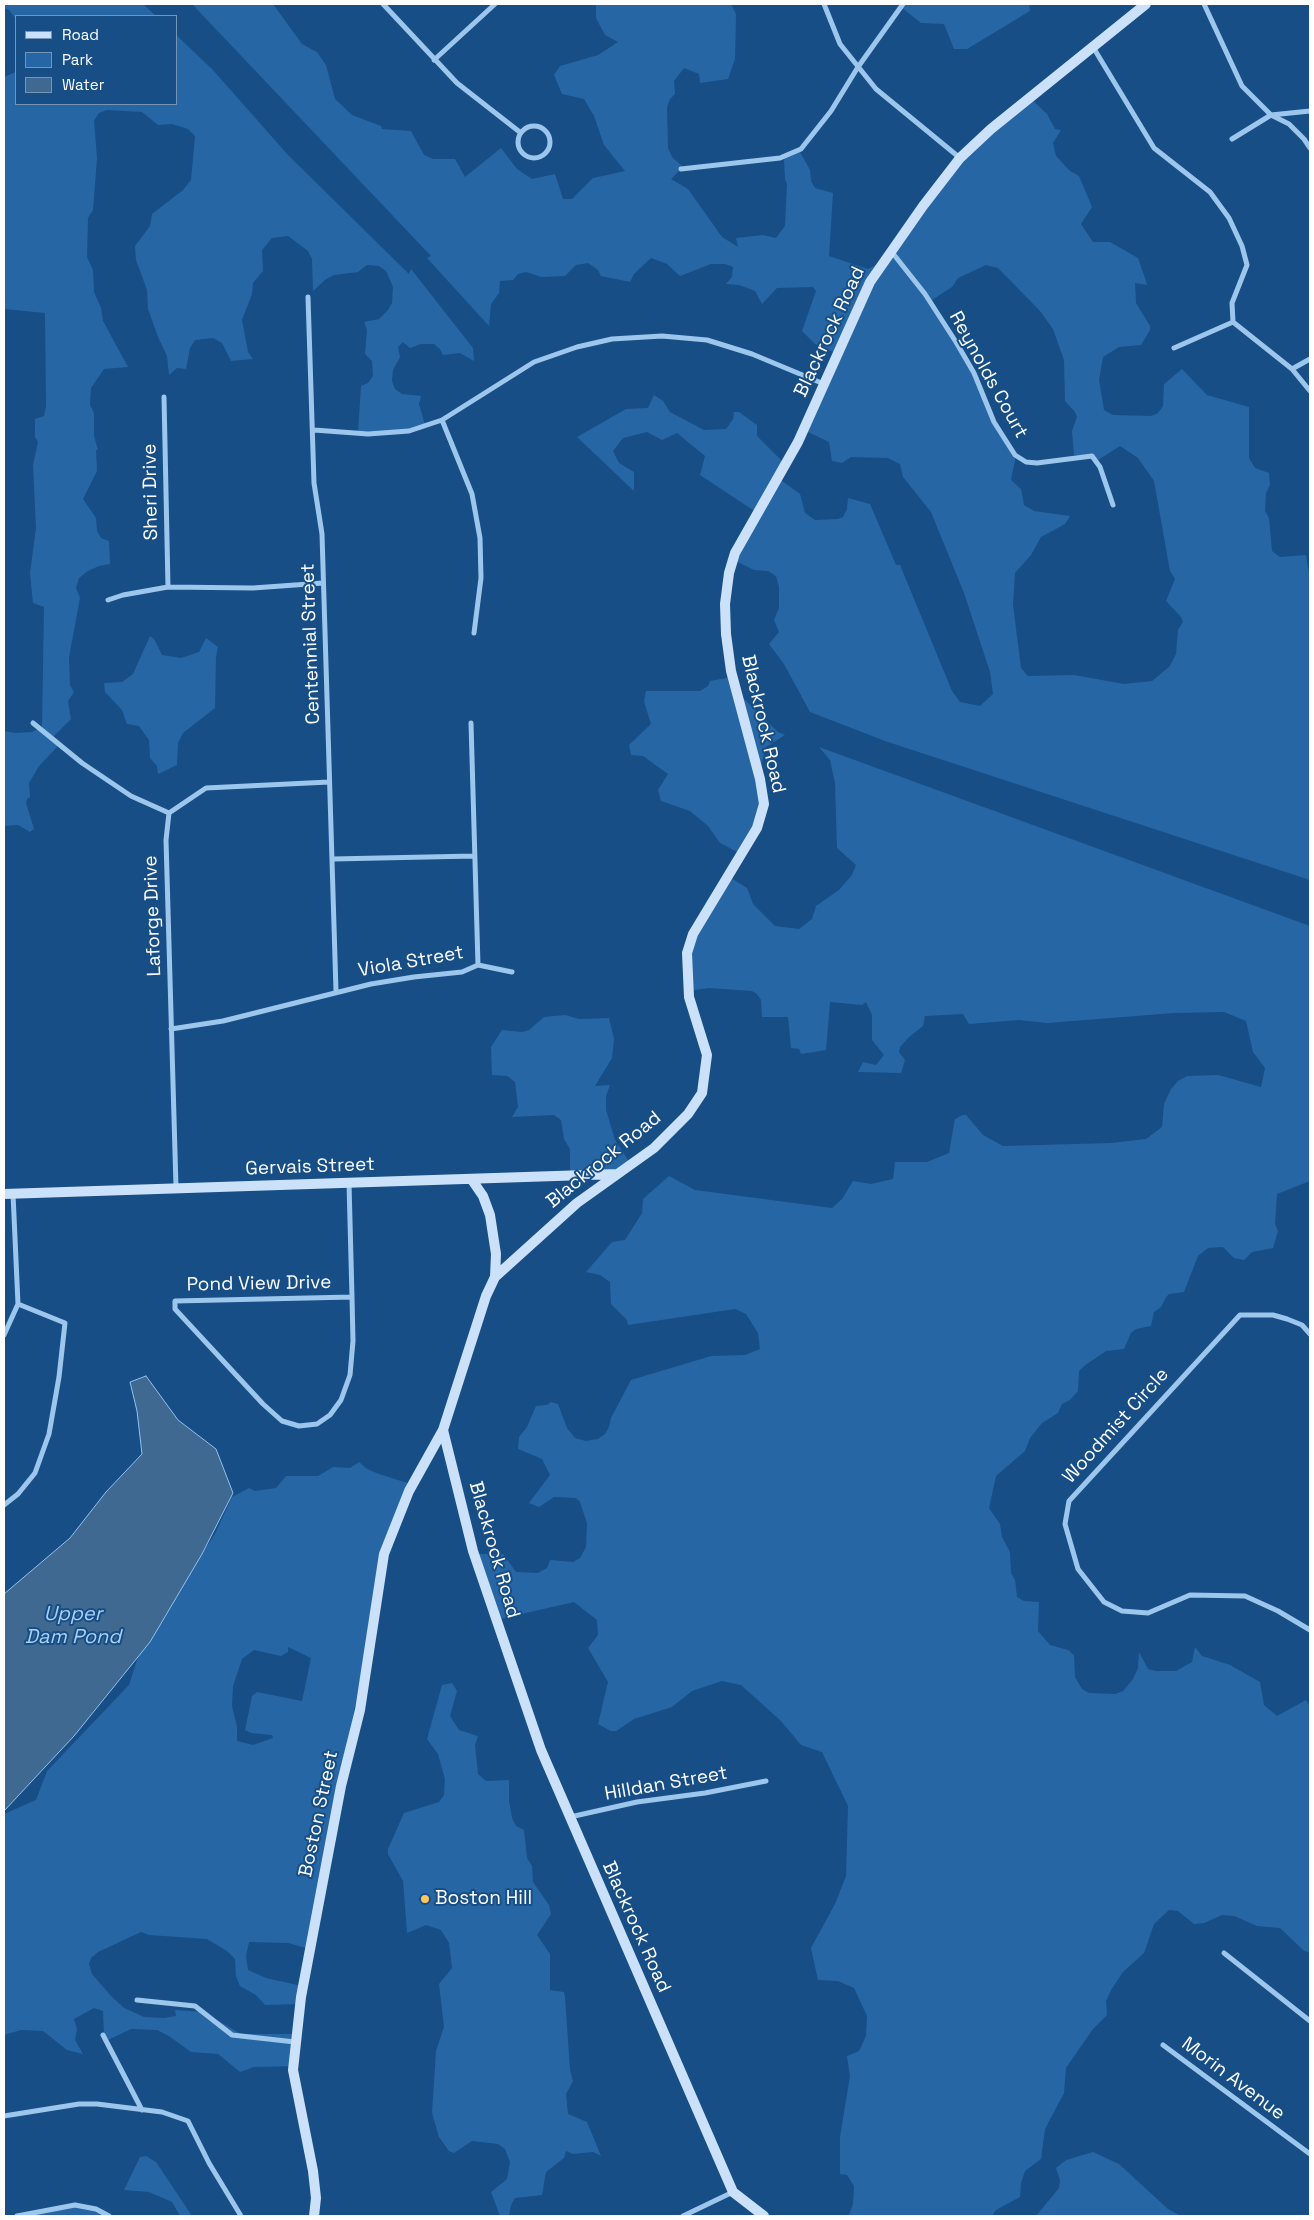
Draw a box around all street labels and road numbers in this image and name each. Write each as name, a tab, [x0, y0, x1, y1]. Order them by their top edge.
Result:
street label: Blackrock Road	[790, 263, 870, 401]
street label: Reynolds Court	[944, 308, 1032, 442]
street label: Sheri Drive	[139, 443, 163, 541]
street label: Centennial Street	[297, 563, 325, 725]
street label: Blackrock Road	[736, 653, 790, 795]
street label: Laforge Drive	[139, 855, 167, 977]
street label: Viola Street	[356, 942, 466, 982]
street label: Blackrock Road	[542, 1107, 666, 1213]
street label: Gervais Street	[245, 1153, 375, 1181]
street label: Pond View Drive	[186, 1271, 332, 1297]
street label: Woodmist Circle	[1058, 1364, 1174, 1488]
street label: Blackrock Road	[464, 1479, 524, 1621]
street label: Boston Street	[294, 1749, 344, 1879]
street label: Hilldan Street	[603, 1762, 729, 1806]
street label: Blackrock Road	[597, 1858, 675, 1996]
street label: Morin Avenue	[1177, 2033, 1289, 2125]

